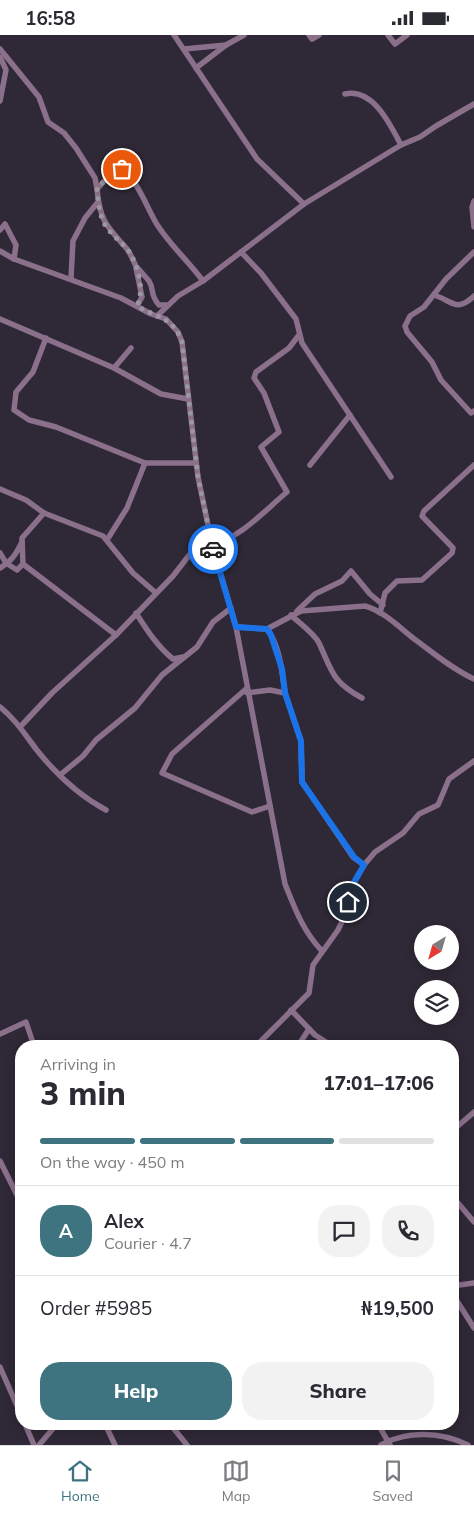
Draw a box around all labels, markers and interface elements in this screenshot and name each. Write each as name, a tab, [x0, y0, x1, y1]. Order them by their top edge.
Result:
text: 16:58	[25, 6, 75, 30]
pin	[101, 148, 143, 190]
icon: bag	[108, 155, 136, 183]
courier	[188, 524, 238, 574]
icon: car	[199, 535, 227, 563]
pin	[327, 881, 369, 923]
icon: home	[334, 888, 362, 916]
north arrow	[414, 925, 459, 970]
map controls	[414, 925, 459, 1025]
button: layers	[414, 980, 459, 1025]
text: Arriving in	[40, 1054, 116, 1074]
text: 17:01–17:06	[323, 1071, 434, 1095]
text: 3 min	[40, 1073, 126, 1113]
text: On the way · 450 m	[40, 1152, 185, 1172]
button: chat	[318, 1205, 370, 1257]
button: phone	[382, 1205, 434, 1257]
text: Alex	[104, 1209, 144, 1233]
text: A	[59, 1219, 73, 1243]
text: Courier · 4.7	[104, 1233, 192, 1253]
text: Order #5985	[40, 1296, 152, 1320]
text: ₦19,500	[361, 1296, 434, 1320]
button: Help	[40, 1362, 232, 1420]
button: Share	[242, 1362, 434, 1420]
tab: Home	[61, 1457, 100, 1505]
tab: Map	[222, 1457, 251, 1505]
tab: Saved	[373, 1457, 413, 1505]

